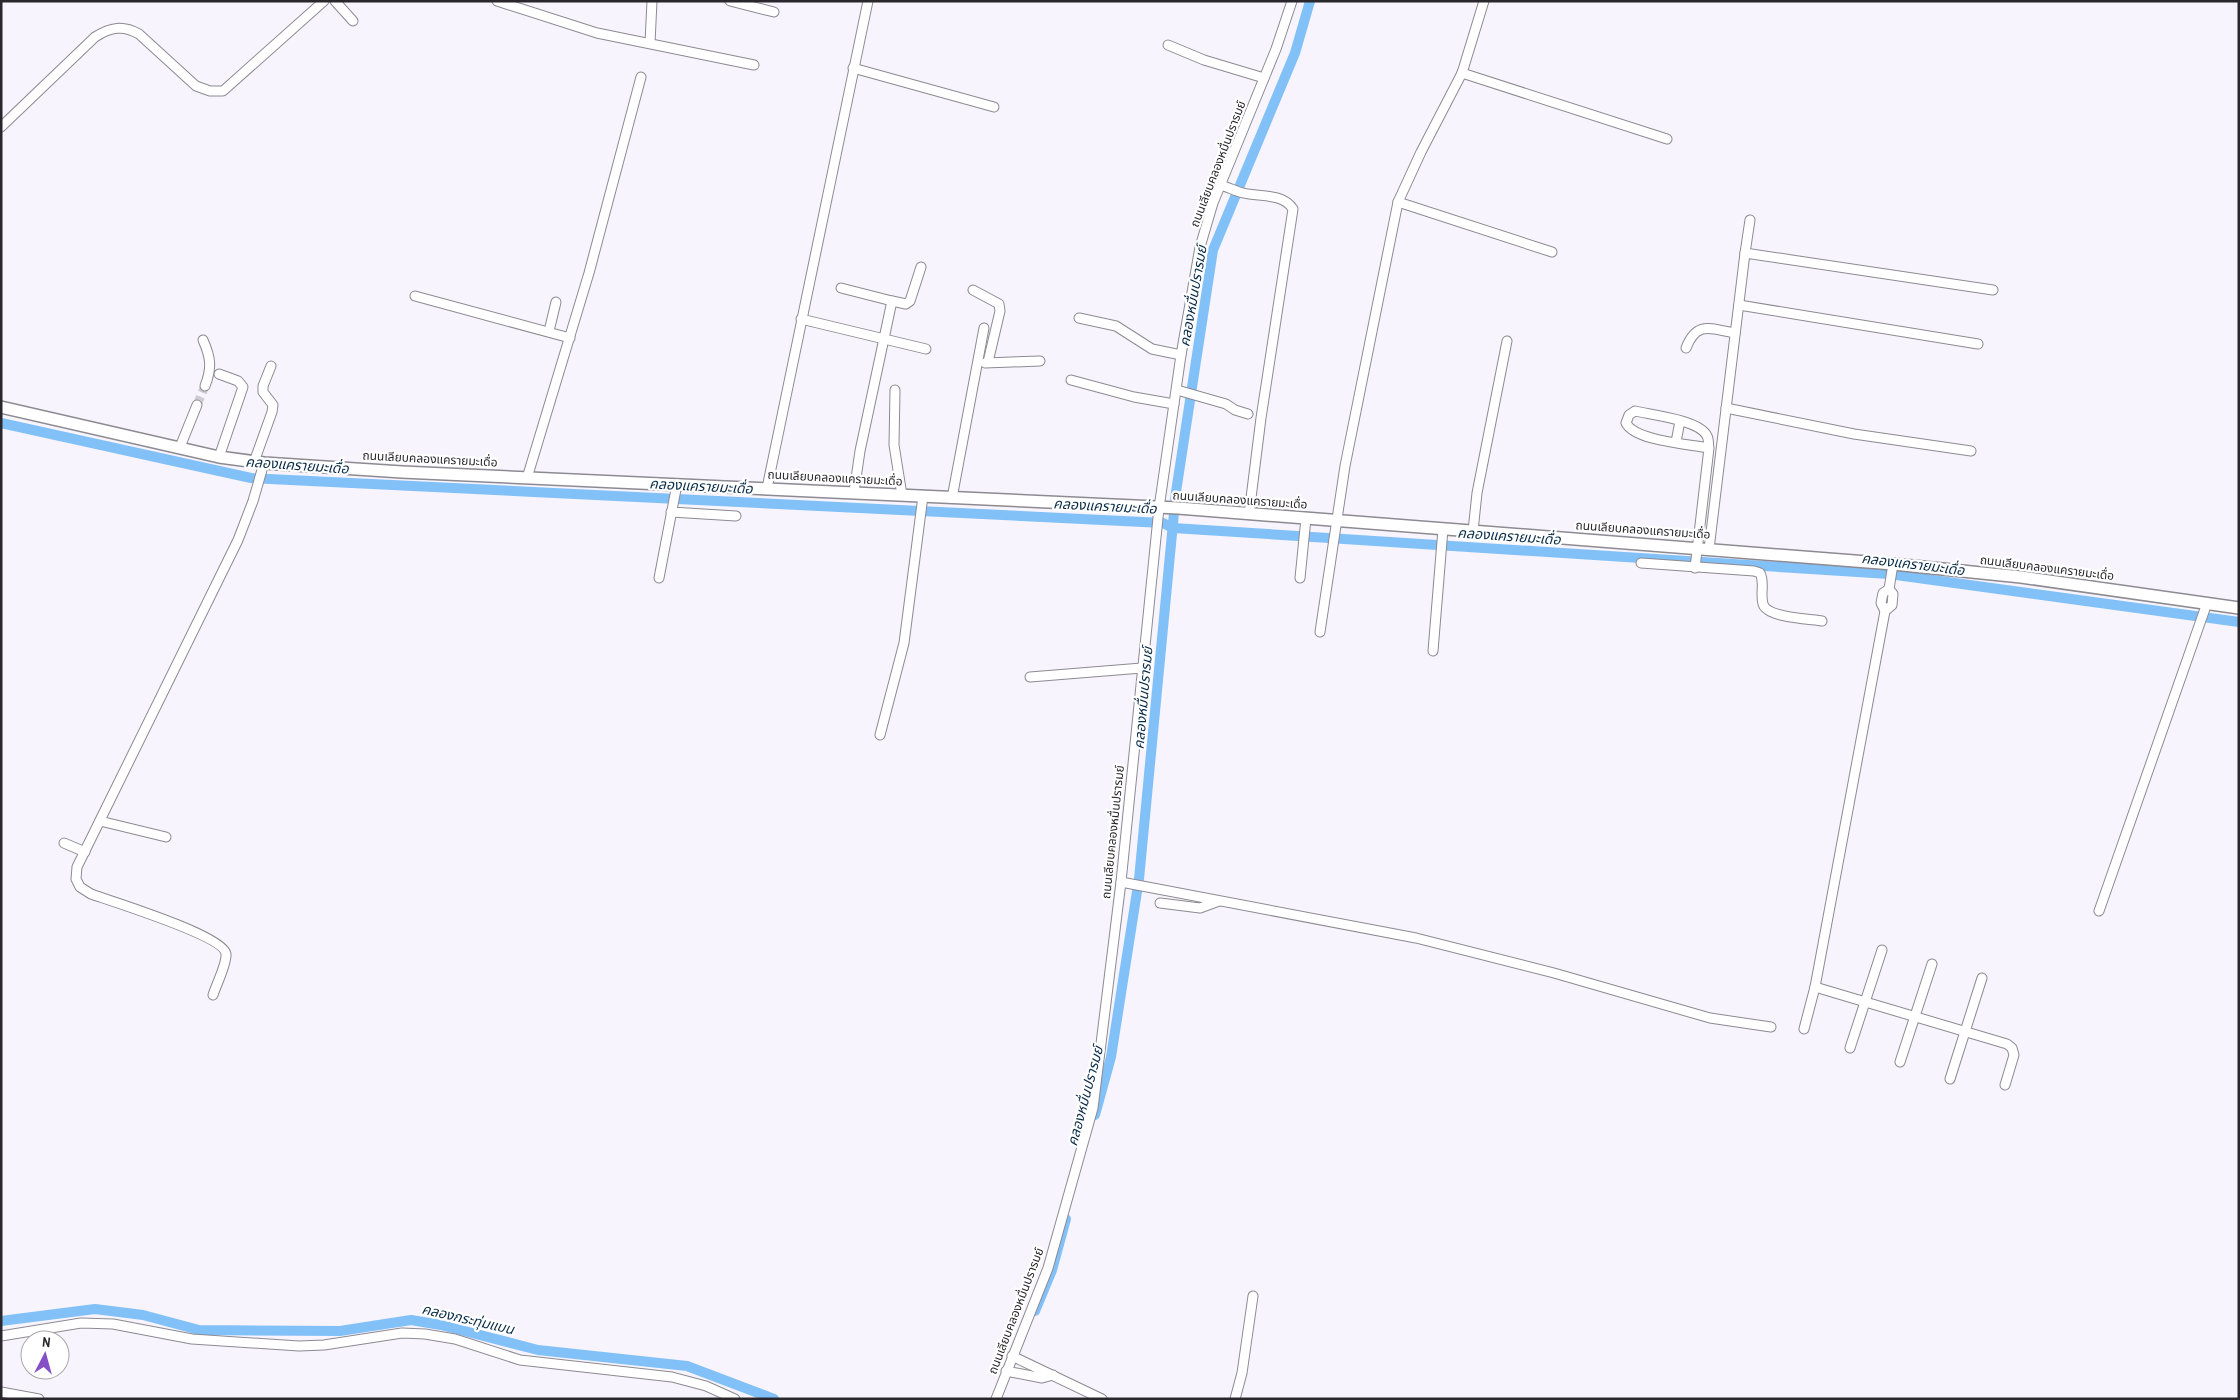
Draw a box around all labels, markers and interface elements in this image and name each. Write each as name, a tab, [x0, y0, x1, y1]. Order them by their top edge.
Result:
street label: ถนนเลียบคลองหมื่นปรารมย์	[1186, 98, 1250, 230]
water label: คลองหมื่นปรารมย์	[1174, 241, 1211, 348]
street label: ถนนเลียบคลองแครายมะเดื่อ	[362, 446, 498, 471]
water label: คลองแครายมะเดื่อ	[245, 451, 350, 478]
street label: ถนนเลียบคลองแครายมะเดื่อ	[767, 465, 903, 490]
water label: คลองแครายมะเดื่อ	[649, 473, 754, 498]
street label: ถนนเลียบคลองแครายมะเดื่อ	[1172, 486, 1308, 513]
water label: คลองแครายมะเดื่อ	[1053, 493, 1158, 518]
street label: ถนนเลียบคลองแครายมะเดื่อ	[1575, 516, 1711, 543]
water label: คลองแครายมะเดื่อ	[1457, 522, 1562, 549]
water label: คลองแครายมะเดื่อ	[1861, 548, 1966, 579]
street label: ถนนเลียบคลองแครายมะเดื่อ	[1979, 551, 2115, 584]
water label: คลองหมื่นปรารมย์	[1129, 643, 1157, 750]
street label: ถนนเลียบคลองหมื่นปรารมย์	[1097, 764, 1128, 900]
water label: คลองหมื่นปรารมย์	[1062, 1041, 1108, 1148]
street label: ถนนเลียบคลองหมื่นปรารมย์	[984, 1245, 1048, 1377]
water label: คลองกระทุ่มแบน	[420, 1300, 517, 1339]
north arrow	[20, 1330, 70, 1380]
text: N	[41, 1333, 51, 1351]

